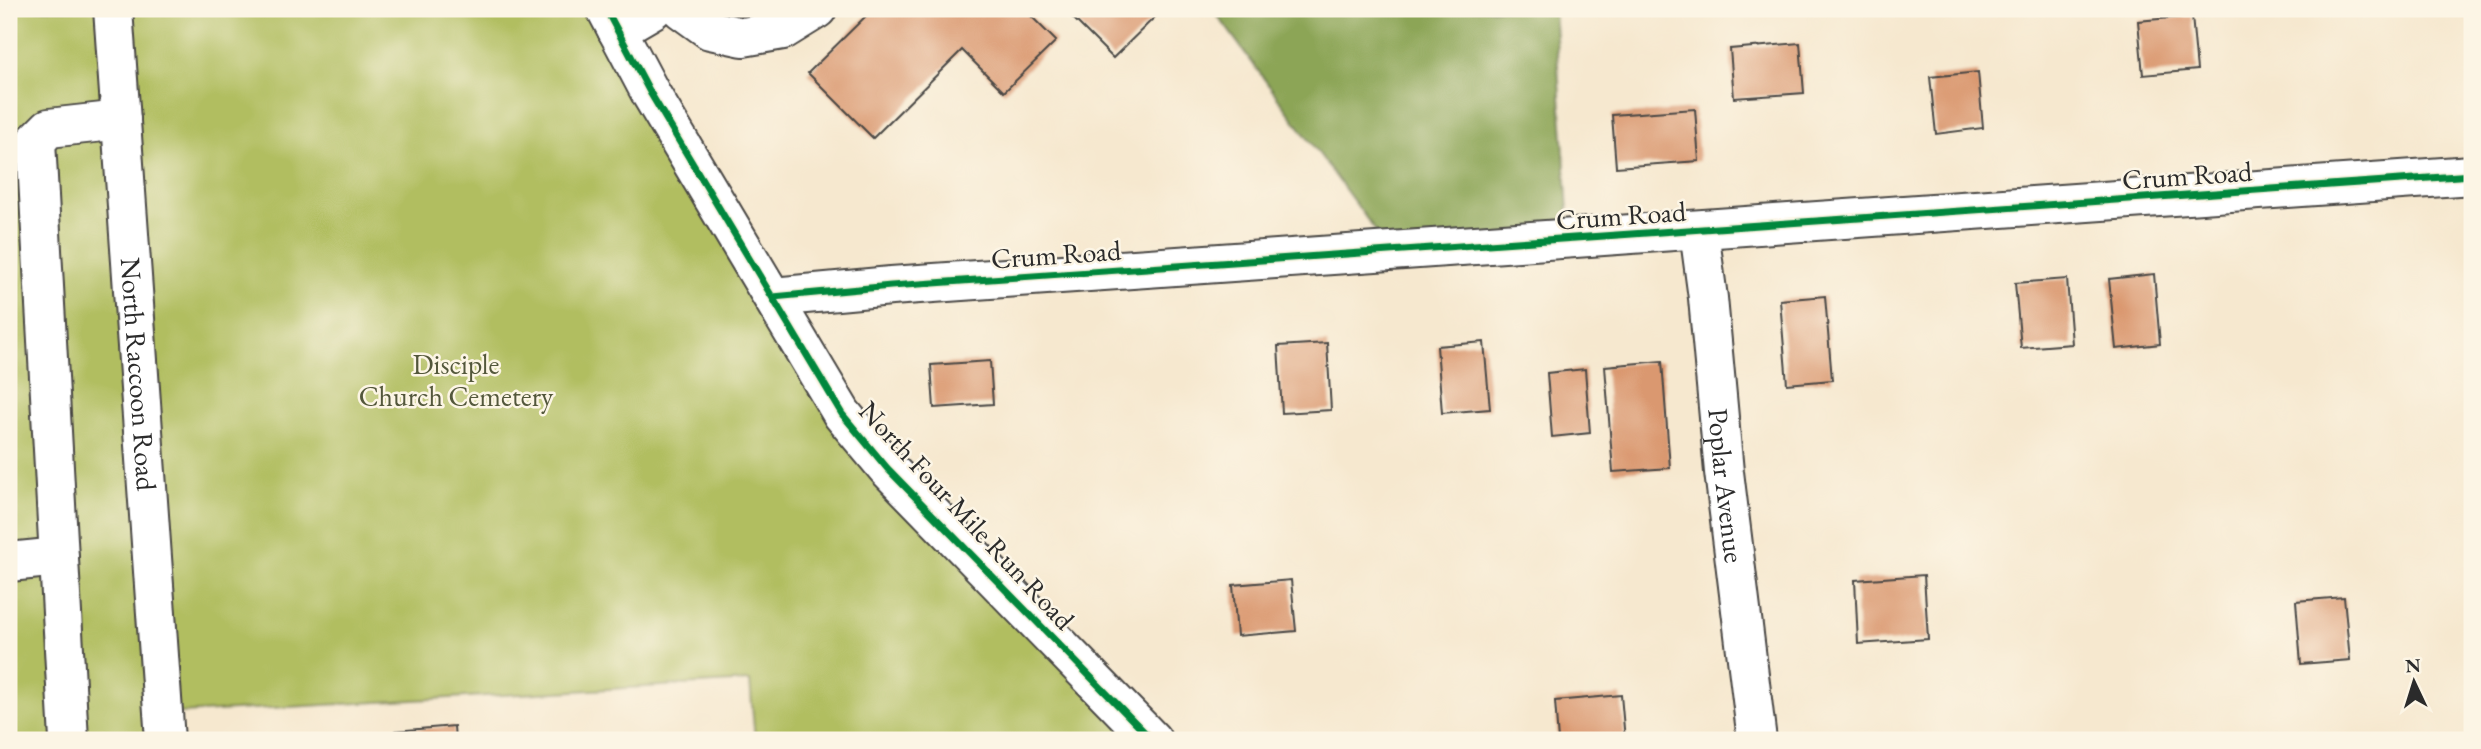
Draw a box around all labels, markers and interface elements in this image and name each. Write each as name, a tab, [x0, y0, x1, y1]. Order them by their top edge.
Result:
street label: Crum Road	[2121, 152, 2254, 197]
street label: Crum Road	[1555, 192, 1688, 237]
street label: Crum Road	[990, 231, 1123, 276]
street label: North Raccoon Road	[113, 256, 165, 493]
park label: Disciple Church Cemetery	[359, 346, 554, 414]
street label: North Four Mile Run Road	[851, 393, 1083, 638]
street label: Poplar Avenue	[1700, 407, 1753, 565]
north arrow	[2380, 648, 2450, 718]
text: N	[2404, 652, 2422, 679]

